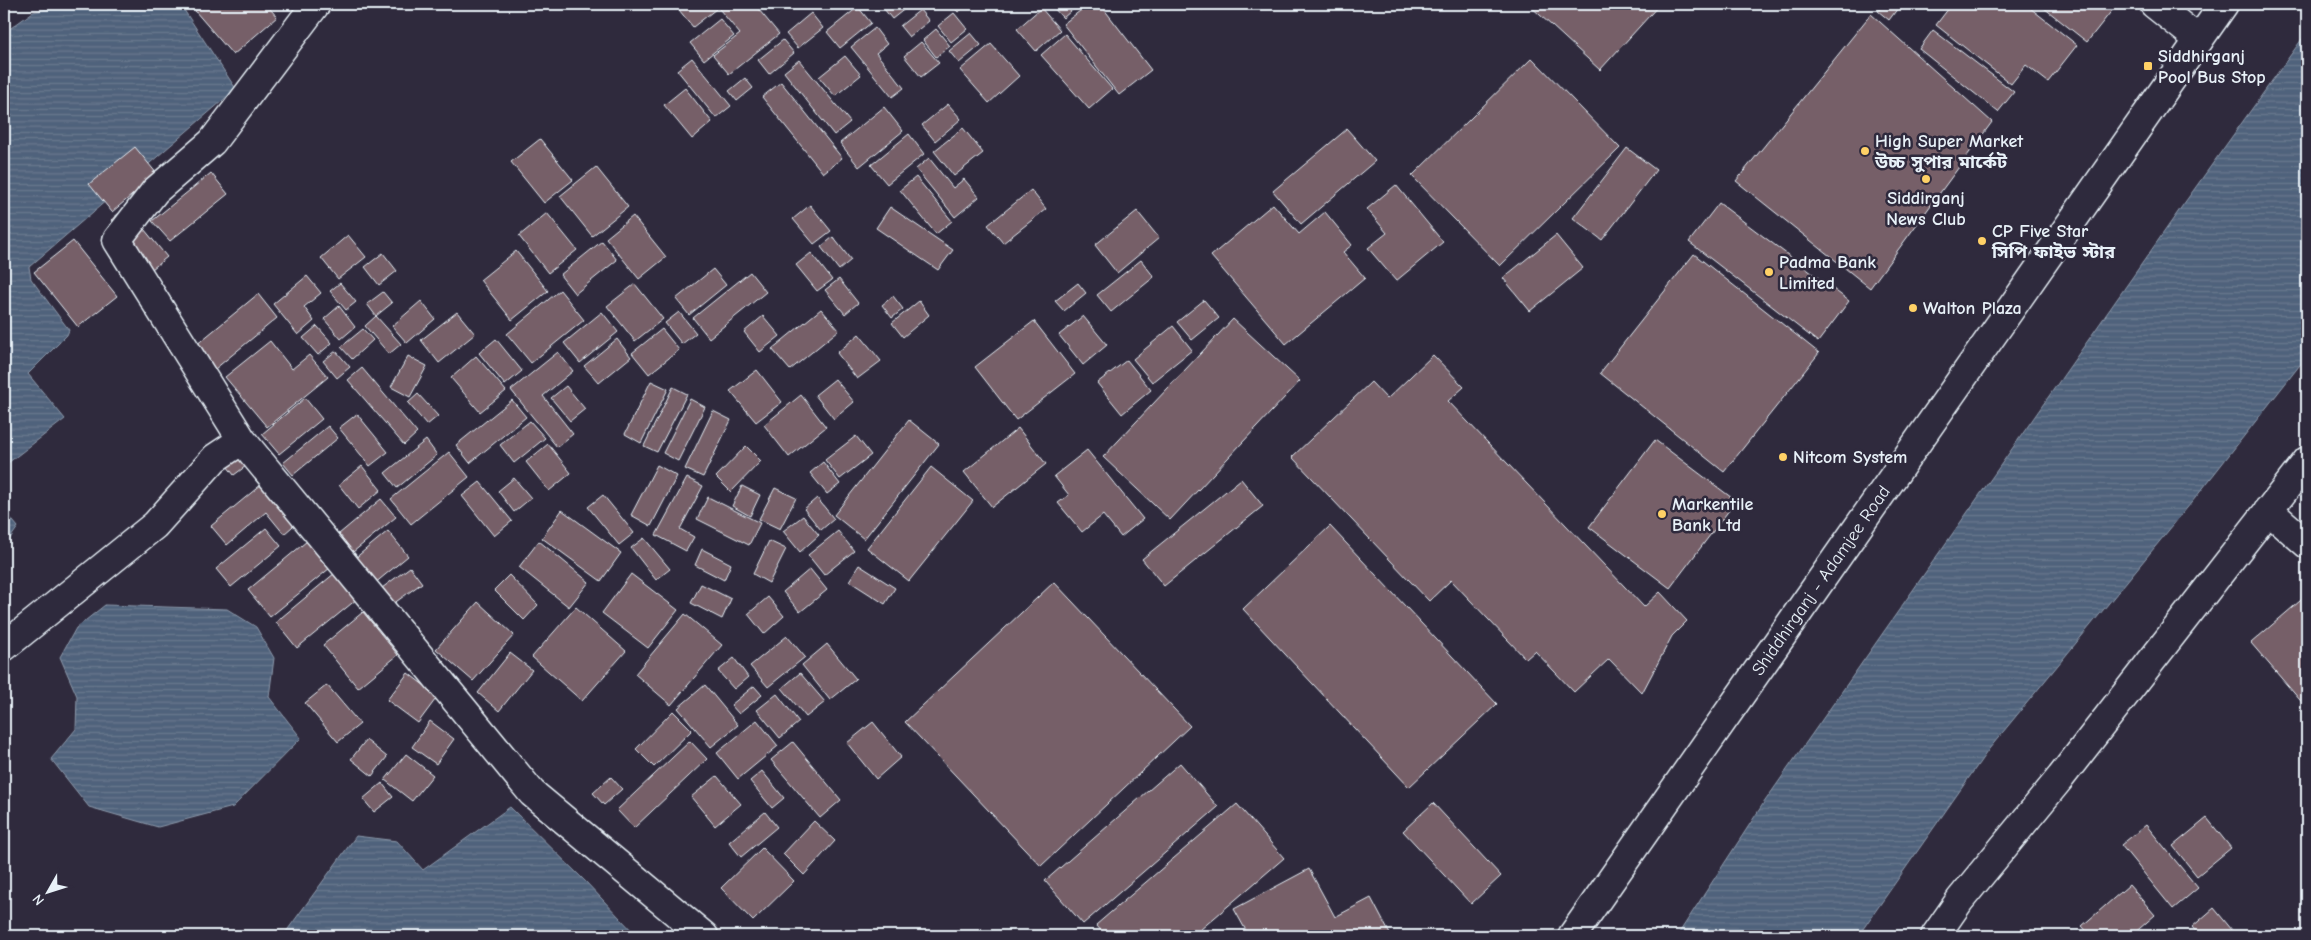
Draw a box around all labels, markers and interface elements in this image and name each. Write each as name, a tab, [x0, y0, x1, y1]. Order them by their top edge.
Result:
place label: Siddhirganj Pool Bus Stop	[2158, 46, 2266, 88]
marker: Siddhirganj Pool Bus Stop	[2142, 60, 2154, 72]
place label: High Super Market উচ্চ সুপার মার্কেট	[1874, 131, 2024, 173]
marker: High Super Market উচ্চ সুপার মার্কেট	[1859, 145, 1871, 157]
marker: Siddirganj News Club	[1920, 173, 1932, 185]
place label: Siddirganj News Club	[1886, 188, 1966, 230]
place label: CP Five Star সিপি ফাইভ স্টার	[1991, 221, 2116, 263]
marker: CP Five Star সিপি ফাইভ স্টার	[1976, 235, 1988, 247]
place label: Padma Bank Limited	[1779, 252, 1876, 294]
marker: Padma Bank Limited	[1763, 266, 1775, 278]
place label: Walton Plaza	[1923, 298, 2022, 319]
marker: Walton Plaza	[1907, 302, 1919, 314]
place label: Nitcom System	[1793, 447, 1907, 468]
marker: Nitcom System	[1777, 451, 1789, 463]
street label: Shiddhirganj - Adamjee Road	[1748, 482, 1895, 680]
place label: Markentile Bank Ltd	[1672, 494, 1754, 536]
marker: Markentile Bank Ltd	[1656, 508, 1668, 520]
north arrow	[22, 868, 72, 918]
text: N	[29, 891, 48, 909]

